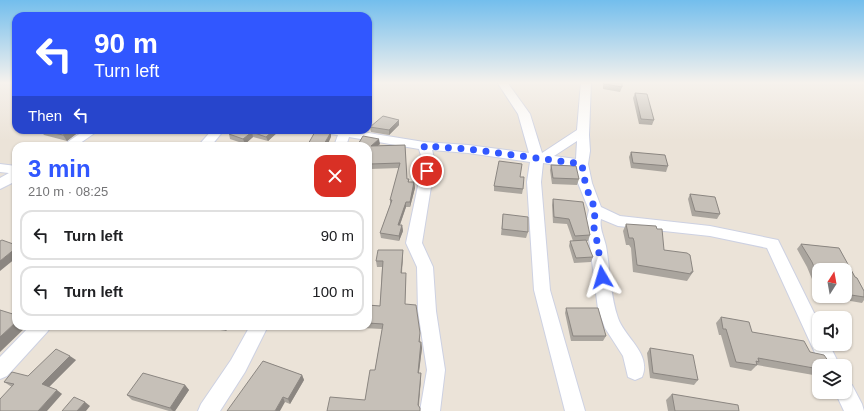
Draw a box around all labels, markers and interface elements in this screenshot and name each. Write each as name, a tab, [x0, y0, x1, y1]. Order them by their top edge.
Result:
icon: left	[28, 28, 80, 80]
text: 90 m	[94, 28, 158, 59]
text: Turn left	[94, 61, 159, 81]
icon: left	[70, 104, 92, 126]
text: Then	[28, 107, 62, 124]
pin	[410, 154, 444, 188]
text: 3 min	[28, 155, 91, 182]
button: close	[314, 155, 356, 197]
icon: arrive	[416, 160, 438, 182]
text: 210 m · 08:25	[28, 184, 108, 199]
icon: left	[30, 224, 52, 246]
text: Turn left	[64, 227, 123, 244]
text: 90 m	[321, 227, 354, 244]
position arrow	[581, 256, 623, 298]
north arrow	[812, 263, 852, 303]
map controls	[812, 263, 852, 399]
icon: left	[30, 280, 52, 302]
text: Turn left	[64, 283, 123, 300]
text: 100 m	[312, 283, 354, 300]
button: sound	[812, 311, 852, 351]
button: layers	[812, 359, 852, 399]

